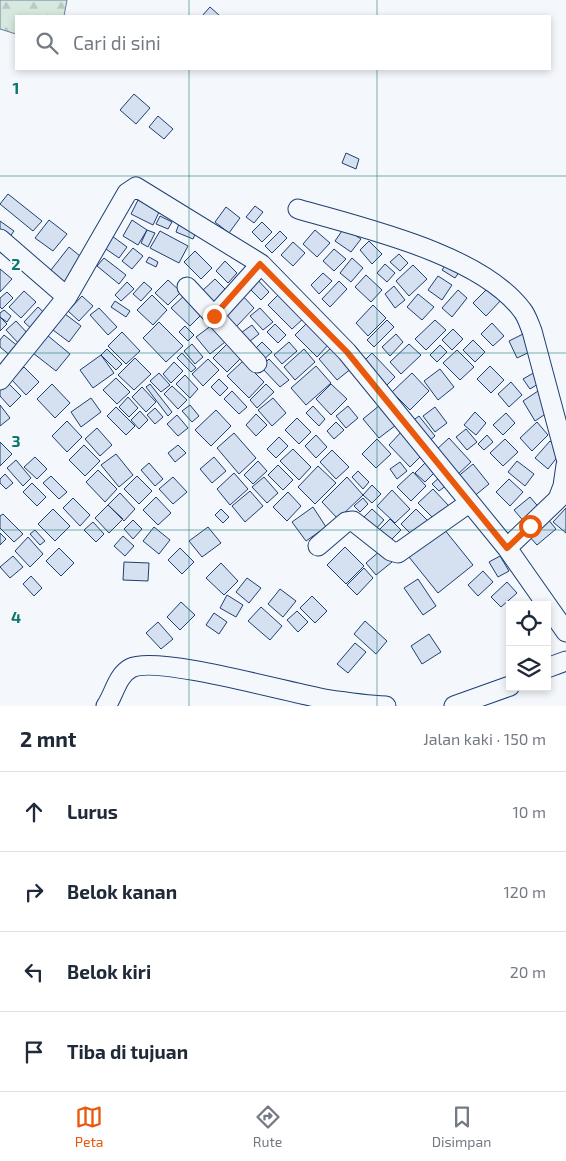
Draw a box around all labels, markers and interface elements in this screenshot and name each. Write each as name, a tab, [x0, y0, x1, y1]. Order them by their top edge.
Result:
search box	[15, 15, 551, 70]
icon: search	[33, 29, 61, 57]
text: Cari di sini	[73, 31, 161, 54]
text: 1	[13, 78, 19, 97]
text: 2	[11, 254, 21, 273]
route end	[203, 305, 226, 328]
text: 3	[11, 431, 21, 450]
route start	[519, 515, 542, 538]
map controls	[506, 601, 551, 691]
button: locate	[506, 601, 551, 646]
text: 4	[11, 607, 21, 626]
button: layers	[506, 646, 551, 691]
text: 2 mnt	[20, 726, 76, 751]
text: Jalan kaki · 150 m	[423, 729, 546, 748]
icon: ahead	[20, 798, 48, 826]
text: Lurus	[67, 800, 118, 823]
text: 10 m	[512, 802, 546, 821]
icon: right	[20, 878, 48, 906]
text: Belok kanan	[67, 880, 177, 903]
text: 120 m	[503, 882, 546, 901]
icon: left	[20, 958, 48, 986]
text: Belok kiri	[67, 960, 151, 983]
text: 20 m	[510, 962, 546, 981]
icon: arrive	[20, 1038, 48, 1066]
text: Tiba di tujuan	[67, 1040, 188, 1063]
tab: Peta	[75, 1103, 103, 1150]
tab: Rute	[253, 1103, 282, 1150]
tab: Disimpan	[432, 1103, 491, 1150]

